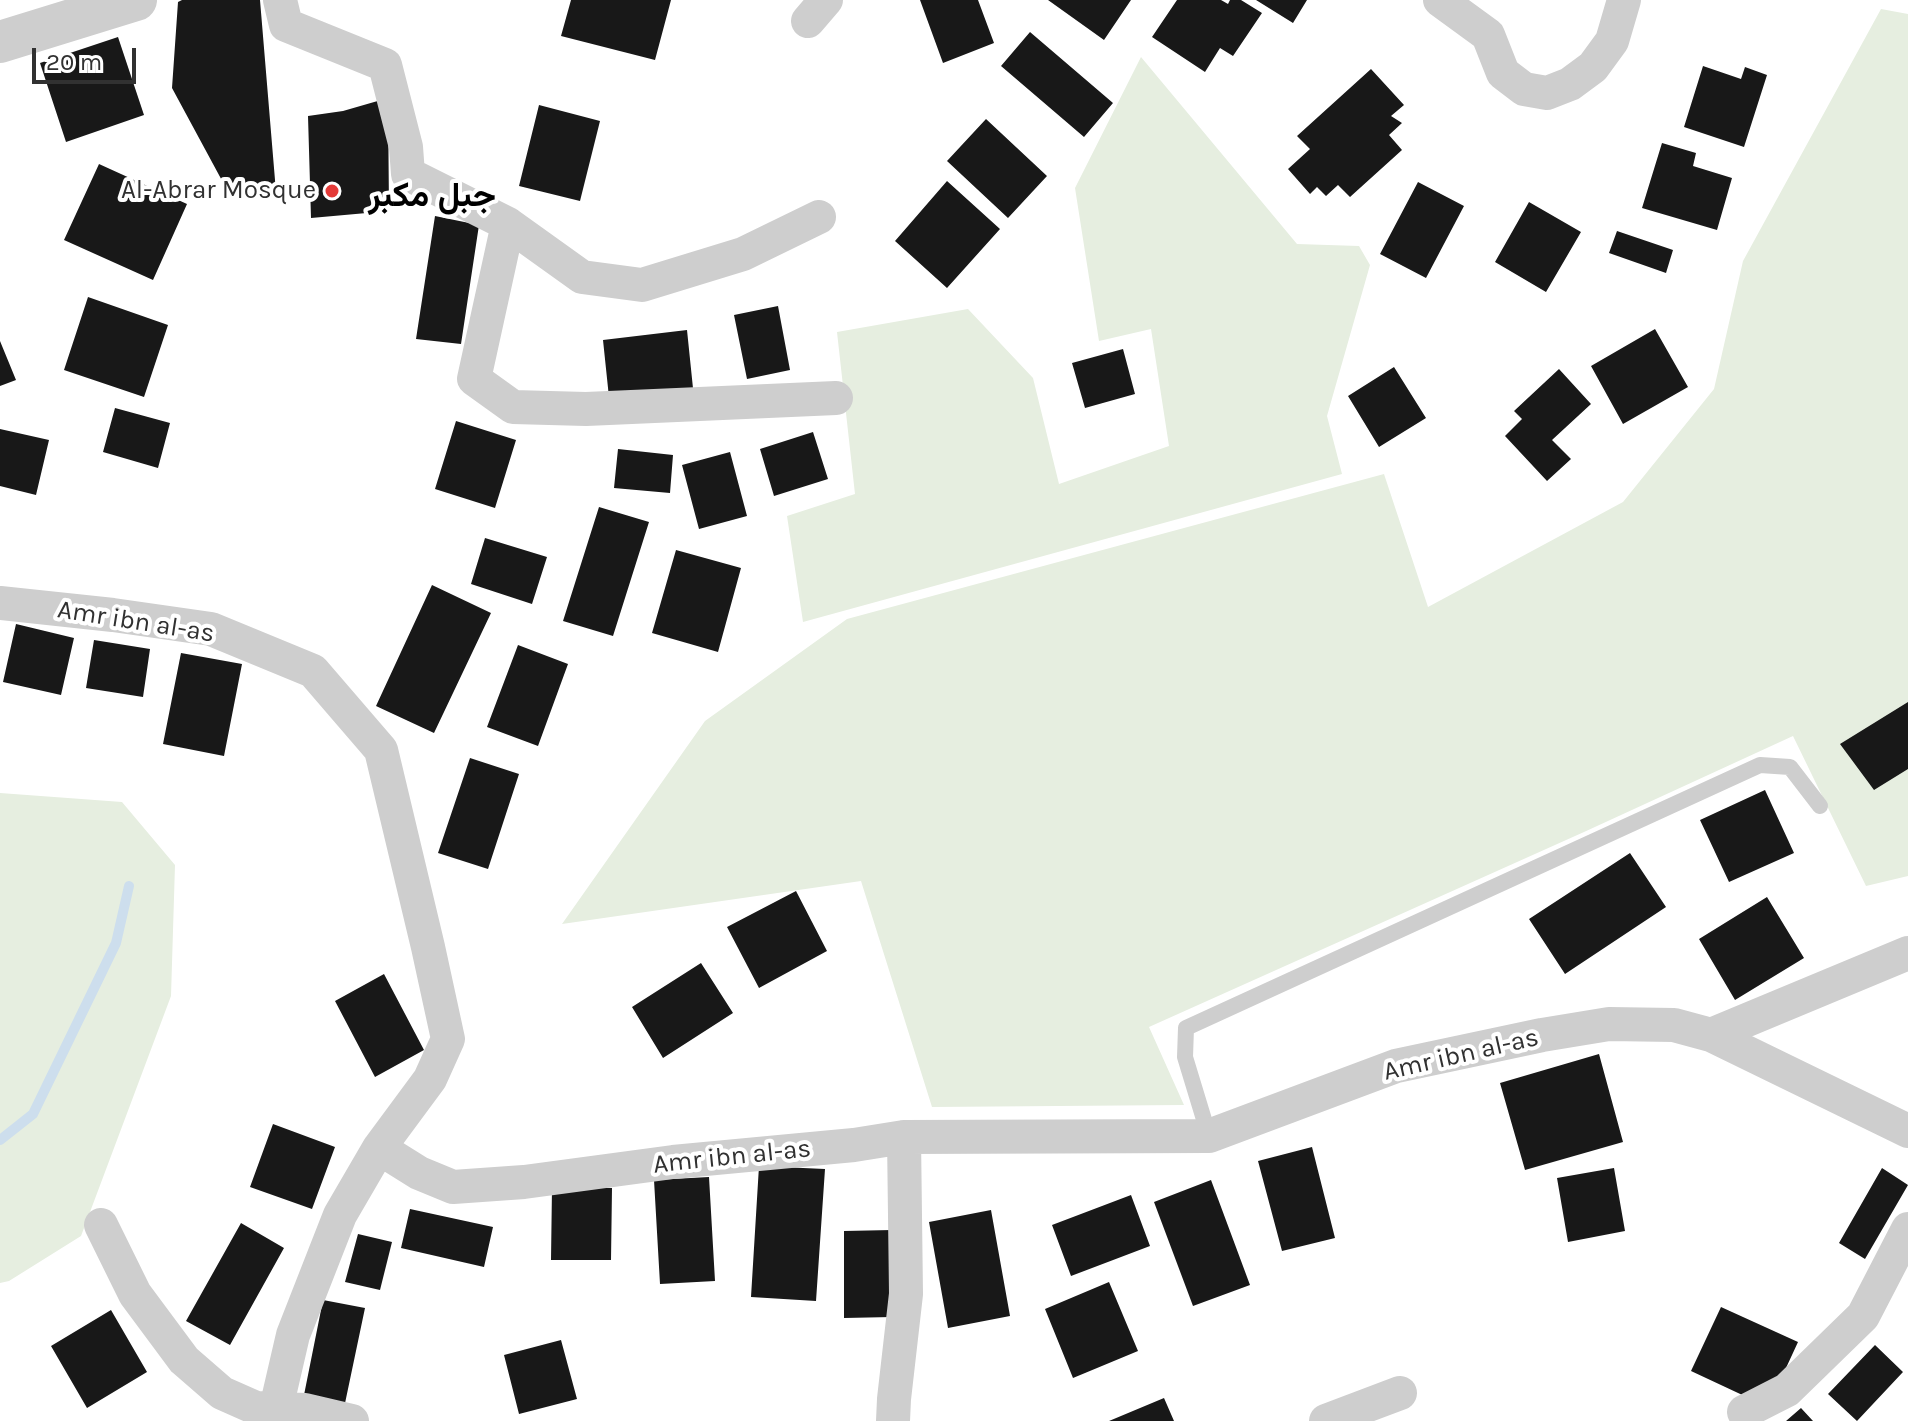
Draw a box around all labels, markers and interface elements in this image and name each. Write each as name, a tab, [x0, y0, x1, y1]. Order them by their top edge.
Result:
scale bar	[36, 32, 140, 82]
text: 20 m	[46, 48, 102, 76]
place label: Al-Abrar Mosque	[121, 175, 316, 207]
district label: جبل مكبر	[368, 176, 496, 216]
marker: Al-Abrar Mosque	[323, 182, 341, 200]
street label: Amr ibn al-as	[55, 594, 217, 650]
street label: Amr ibn al-as	[1380, 1022, 1542, 1088]
street label: Amr ibn al-as	[652, 1133, 812, 1181]

